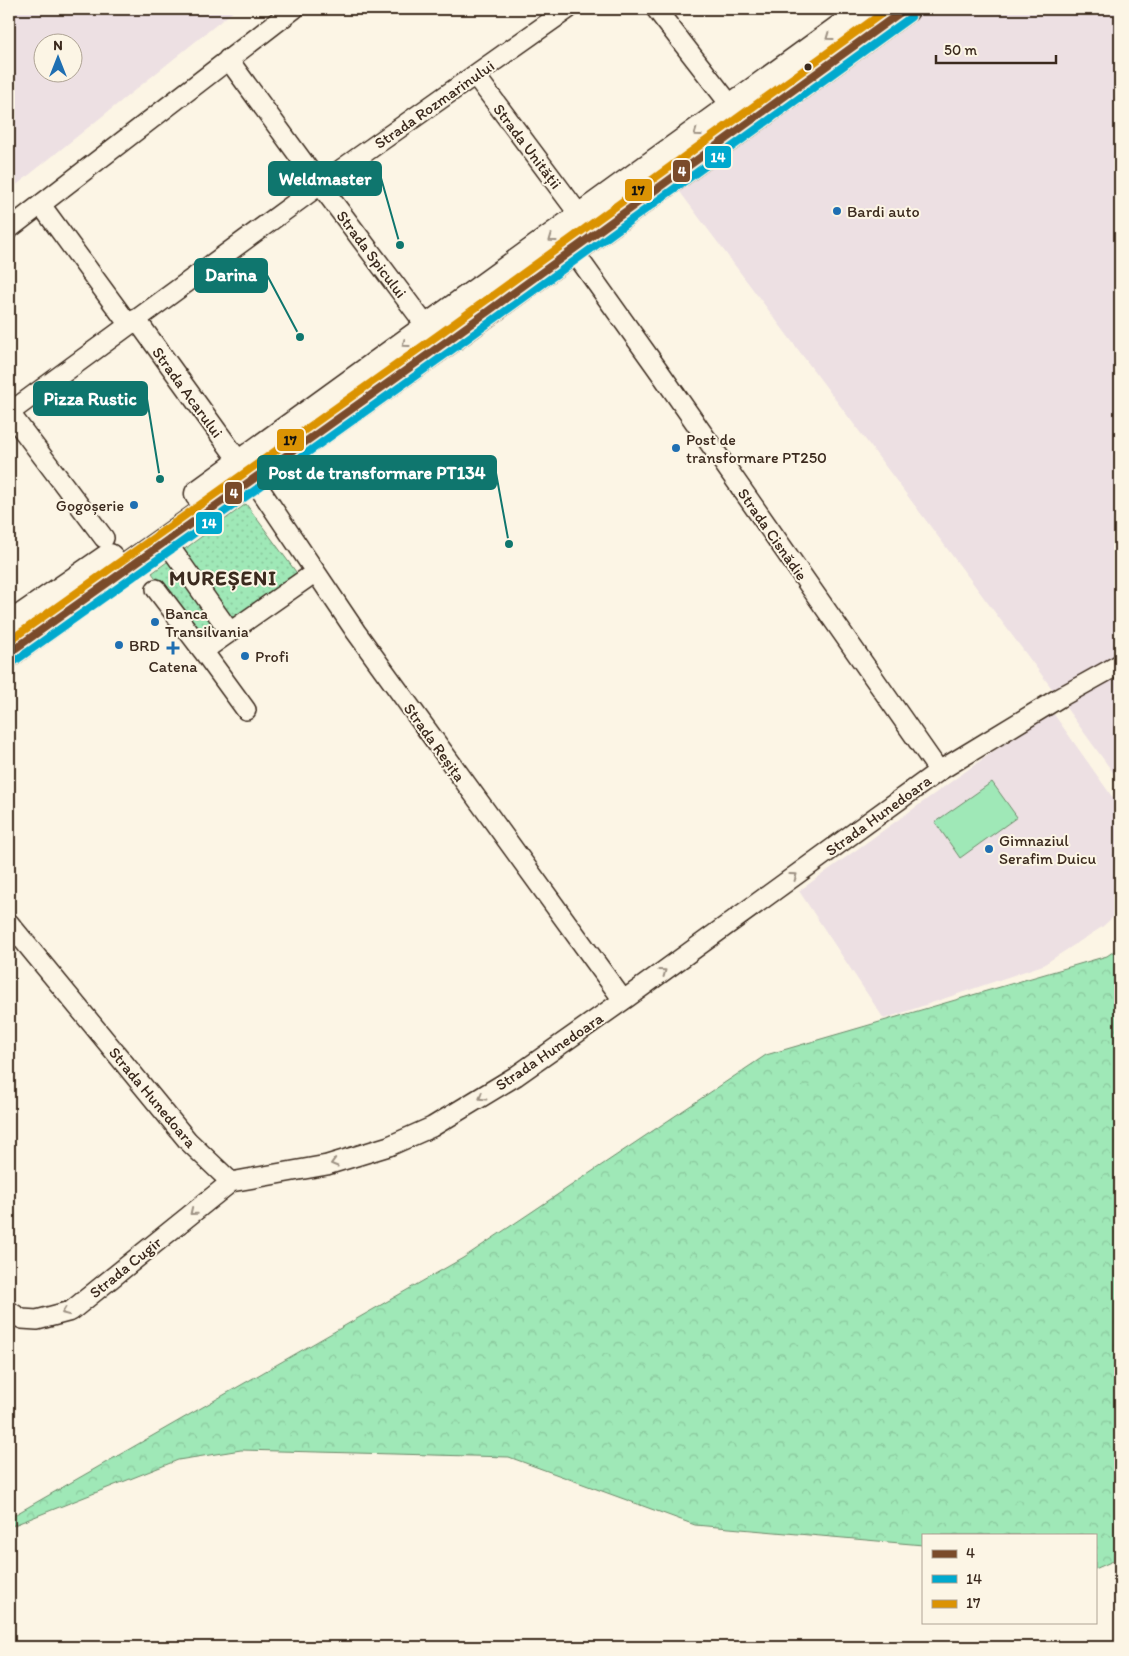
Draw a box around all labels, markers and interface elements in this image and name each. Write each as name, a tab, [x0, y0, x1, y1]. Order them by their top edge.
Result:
one-way arrow	[825, 31, 834, 41]
north arrow	[32, 32, 82, 82]
scale bar	[936, 32, 1056, 64]
text: N	[53, 37, 63, 54]
text: 50 m	[944, 41, 977, 59]
street label: Strada Rozmarinului	[371, 56, 498, 153]
unlabelled marker	[803, 62, 813, 72]
street label: Strada Unității	[489, 100, 566, 193]
one-way arrow	[693, 127, 703, 136]
line badge: 14	[704, 145, 732, 169]
text: 14	[711, 149, 726, 166]
line badge: 4	[672, 159, 691, 183]
callout: Weldmaster	[269, 162, 381, 195]
text: 4	[678, 163, 687, 180]
text: Weldmaster	[279, 168, 372, 190]
line badge: 17	[624, 178, 653, 202]
text: 17	[631, 182, 645, 199]
place label: Bardi auto	[847, 202, 920, 221]
marker: Bardi auto	[831, 205, 843, 217]
street label: Strada Spicului	[333, 207, 411, 302]
one-way arrow	[548, 233, 557, 242]
callout: Darina	[195, 259, 267, 292]
text: Darina	[205, 264, 258, 286]
one-way arrow	[402, 338, 411, 346]
street label: Strada Acarului	[148, 343, 227, 441]
callout: Pizza Rustic	[34, 382, 147, 415]
text: Pizza Rustic	[43, 388, 137, 410]
line badge: 17	[276, 428, 305, 452]
place label: Post de transformare PT250	[686, 430, 827, 467]
text: 17	[283, 432, 297, 449]
marker: Post de transformare PT250	[670, 442, 682, 454]
callout: Post de transformare PT134	[258, 456, 496, 489]
text: Post de transformare PT134	[268, 462, 486, 484]
line badge: 4	[224, 481, 243, 505]
street label: Strada Cisnădie	[734, 484, 811, 584]
text: 4	[230, 485, 239, 502]
place label: Gogoșerie	[56, 496, 124, 515]
marker: Gogoșerie	[128, 499, 140, 511]
line badge: 14	[195, 511, 223, 535]
text: 14	[202, 515, 217, 532]
district label: MUREȘENI	[169, 565, 277, 591]
place label: Banca Transilvania	[165, 604, 249, 641]
marker: Banca Transilvania	[149, 616, 161, 628]
place label: BRD	[129, 636, 160, 655]
marker: BRD	[113, 639, 125, 651]
marker: Catena	[167, 642, 179, 654]
place label: Profi	[255, 647, 289, 666]
marker: Profi	[239, 650, 251, 662]
place label: Catena	[149, 657, 198, 676]
street label: Strada Reșița	[400, 699, 469, 785]
street label: Strada Hunedoara	[822, 770, 935, 860]
place label: Gimnaziul Serafim Duicu	[999, 831, 1097, 868]
marker: Gimnaziul Serafim Duicu	[983, 843, 995, 855]
one-way arrow	[789, 873, 798, 883]
one-way arrow	[657, 969, 667, 978]
street label: Strada Hunedoara	[492, 1008, 607, 1094]
street label: Strada Hunedoara	[105, 1043, 201, 1152]
one-way arrow	[478, 1090, 487, 1100]
one-way arrow	[331, 1157, 339, 1167]
one-way arrow	[190, 1207, 199, 1215]
street label: Strada Cugir	[85, 1233, 165, 1302]
one-way arrow	[61, 1306, 70, 1316]
legend	[922, 1534, 1096, 1624]
text: 4	[966, 1544, 975, 1562]
text: 14	[966, 1570, 982, 1588]
text: 17	[966, 1594, 981, 1612]

